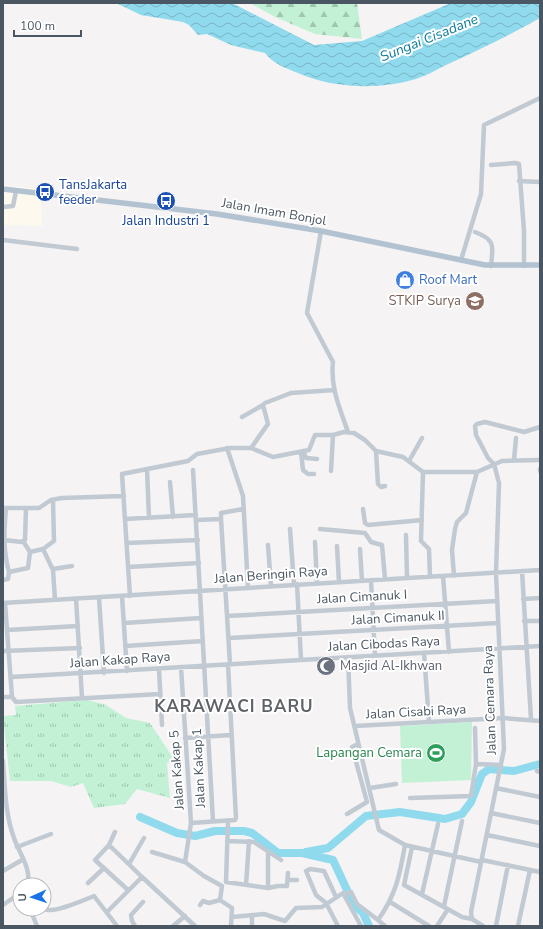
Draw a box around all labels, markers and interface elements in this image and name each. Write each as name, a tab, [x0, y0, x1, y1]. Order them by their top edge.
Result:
water label: Sungai Cisadane	[377, 9, 482, 66]
scale bar	[14, 12, 81, 38]
text: 100 m	[20, 18, 55, 34]
place label: TansJakarta feeder	[59, 176, 127, 209]
bus stop icon: TansJakarta feeder	[34, 181, 56, 203]
bus stop icon: Jalan Industri 1	[155, 190, 177, 212]
street label: Jalan Imam Bonjol	[219, 194, 328, 230]
place label: Jalan Industri 1	[121, 212, 210, 230]
shop icon: Roof Mart	[394, 269, 416, 291]
place label: Roof Mart	[419, 271, 478, 289]
school or university icon: STKIP Surya	[464, 290, 486, 312]
place label: STKIP Surya	[389, 292, 461, 310]
street label: Jalan Beringin Raya	[213, 562, 328, 588]
street label: Jalan Cimanuk I	[315, 586, 408, 608]
street label: Jalan Cimanuk II	[350, 607, 445, 629]
street label: Jalan Cibodas Raya	[327, 632, 440, 656]
street label: Jalan Cemara Raya	[479, 645, 501, 756]
street label: Jalan Kakap Raya	[68, 648, 171, 673]
mosque icon: Masjid Al-Ikhwan	[315, 655, 337, 677]
place label: Masjid Al-Ikhwan	[340, 657, 442, 675]
district label: KARAWACI BARU	[154, 695, 314, 718]
street label: Jalan Cisabi Raya	[364, 700, 467, 724]
street label: Jalan Kakap 1	[188, 728, 210, 809]
street label: Jalan Kakap 5	[165, 729, 189, 811]
sports icon: Lapangan Cemara	[425, 742, 447, 764]
place label: Lapangan Cemara	[316, 744, 422, 762]
north arrow	[12, 877, 52, 917]
text: U	[15, 893, 30, 902]

